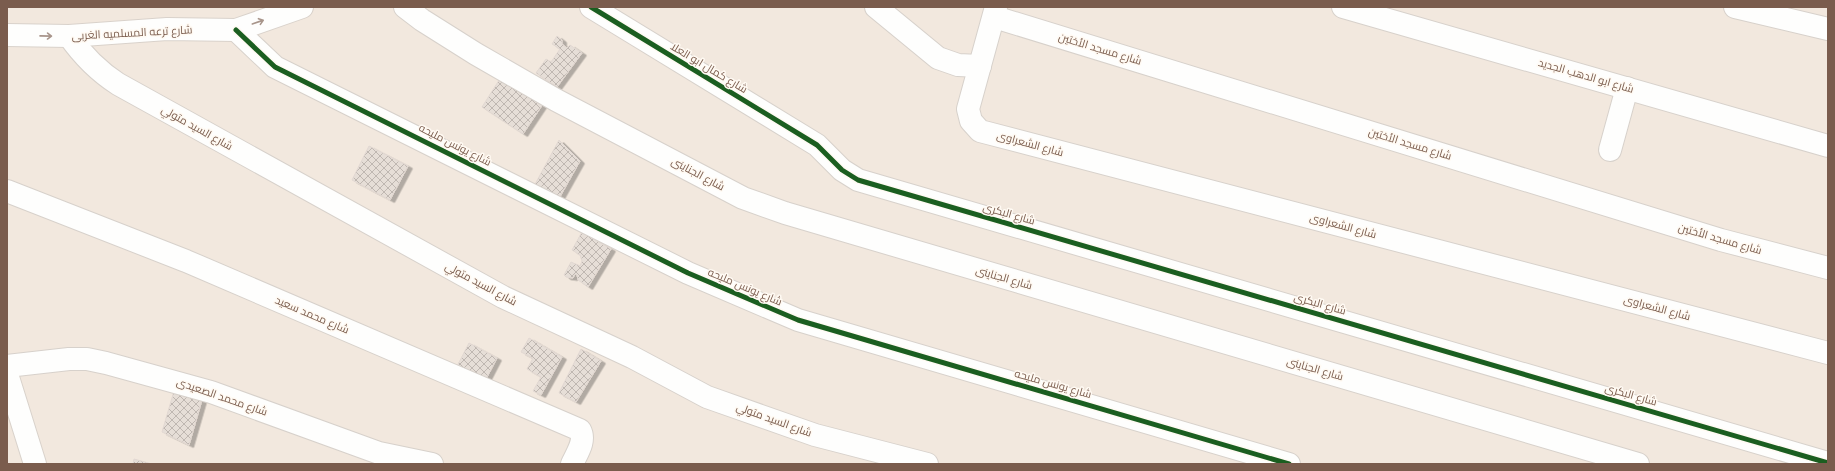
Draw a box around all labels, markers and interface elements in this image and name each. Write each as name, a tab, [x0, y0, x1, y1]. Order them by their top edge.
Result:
one-way arrow	[252, 18, 264, 26]
street label: شارع ترعه المسلميه الغربى	[71, 23, 193, 44]
street label: شارع مسجد الأختين	[1057, 30, 1143, 69]
one-way arrow	[39, 32, 52, 40]
street label: شارع كمال ابو العلا	[668, 40, 750, 97]
street label: شارع ابو الدهب الجديد	[1536, 56, 1635, 97]
street label: شارع السيد متولي	[158, 103, 235, 155]
street label: شارع يونس مليحه	[416, 121, 493, 170]
street label: شارع مسجد الأختين	[1367, 125, 1453, 164]
street label: شارع الشعراوى	[995, 129, 1065, 160]
street label: شارع الجناينى	[669, 155, 727, 194]
street label: شارع البكرى	[981, 200, 1037, 229]
street label: شارع الشعراوى	[1308, 211, 1378, 242]
street label: شارع مسجد الأختين	[1676, 221, 1763, 258]
street label: شارع السيد متولي	[442, 260, 519, 310]
street label: شارع الجناينى	[974, 264, 1034, 293]
street label: شارع يونس مليحه	[705, 265, 784, 309]
street label: شارع البكرى	[1292, 290, 1348, 319]
street label: شارع الشعراوى	[1622, 293, 1692, 324]
street label: شارع محمد سعيد	[273, 294, 351, 337]
street label: شارع الجناينى	[1285, 355, 1345, 384]
street label: شارع يونس مليحه	[1013, 367, 1093, 402]
street label: شارع محمد الصعيدى	[175, 375, 269, 420]
street label: شارع البكرى	[1603, 381, 1659, 410]
street label: شارع السيد متولي	[734, 400, 814, 442]

